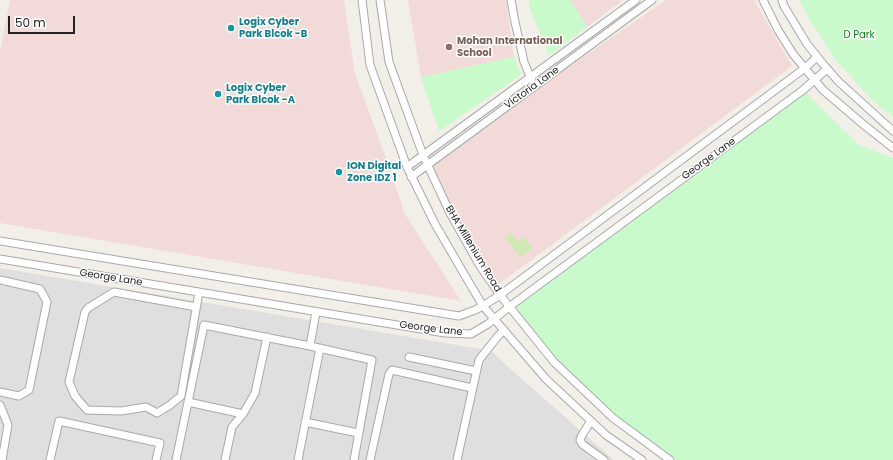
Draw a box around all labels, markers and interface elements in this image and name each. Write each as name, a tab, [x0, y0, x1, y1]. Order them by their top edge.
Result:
scale bar	[10, 8, 77, 34]
text: 50 m	[15, 14, 46, 31]
place label: Logix Cyber Park Blcok -B	[239, 16, 307, 40]
marker: Logix Cyber Park Blcok -B	[226, 23, 236, 33]
park label: D Park	[843, 29, 875, 41]
place label: Mohan International School	[457, 35, 563, 58]
marker: Mohan International School	[444, 42, 454, 52]
street label: Victoria Lane	[502, 64, 562, 112]
place label: Logix Cyber Park Blcok -A	[226, 82, 295, 106]
marker: Logix Cyber Park Blcok -A	[213, 89, 223, 99]
street label: George Lane	[680, 136, 738, 182]
place label: ION Digital Zone IDZ 1	[347, 160, 401, 184]
marker: ION Digital Zone IDZ 1	[334, 167, 344, 177]
street label: BHA Millenium Road	[442, 204, 504, 294]
street label: George Lane	[79, 267, 143, 289]
street label: George Lane	[399, 319, 463, 339]

